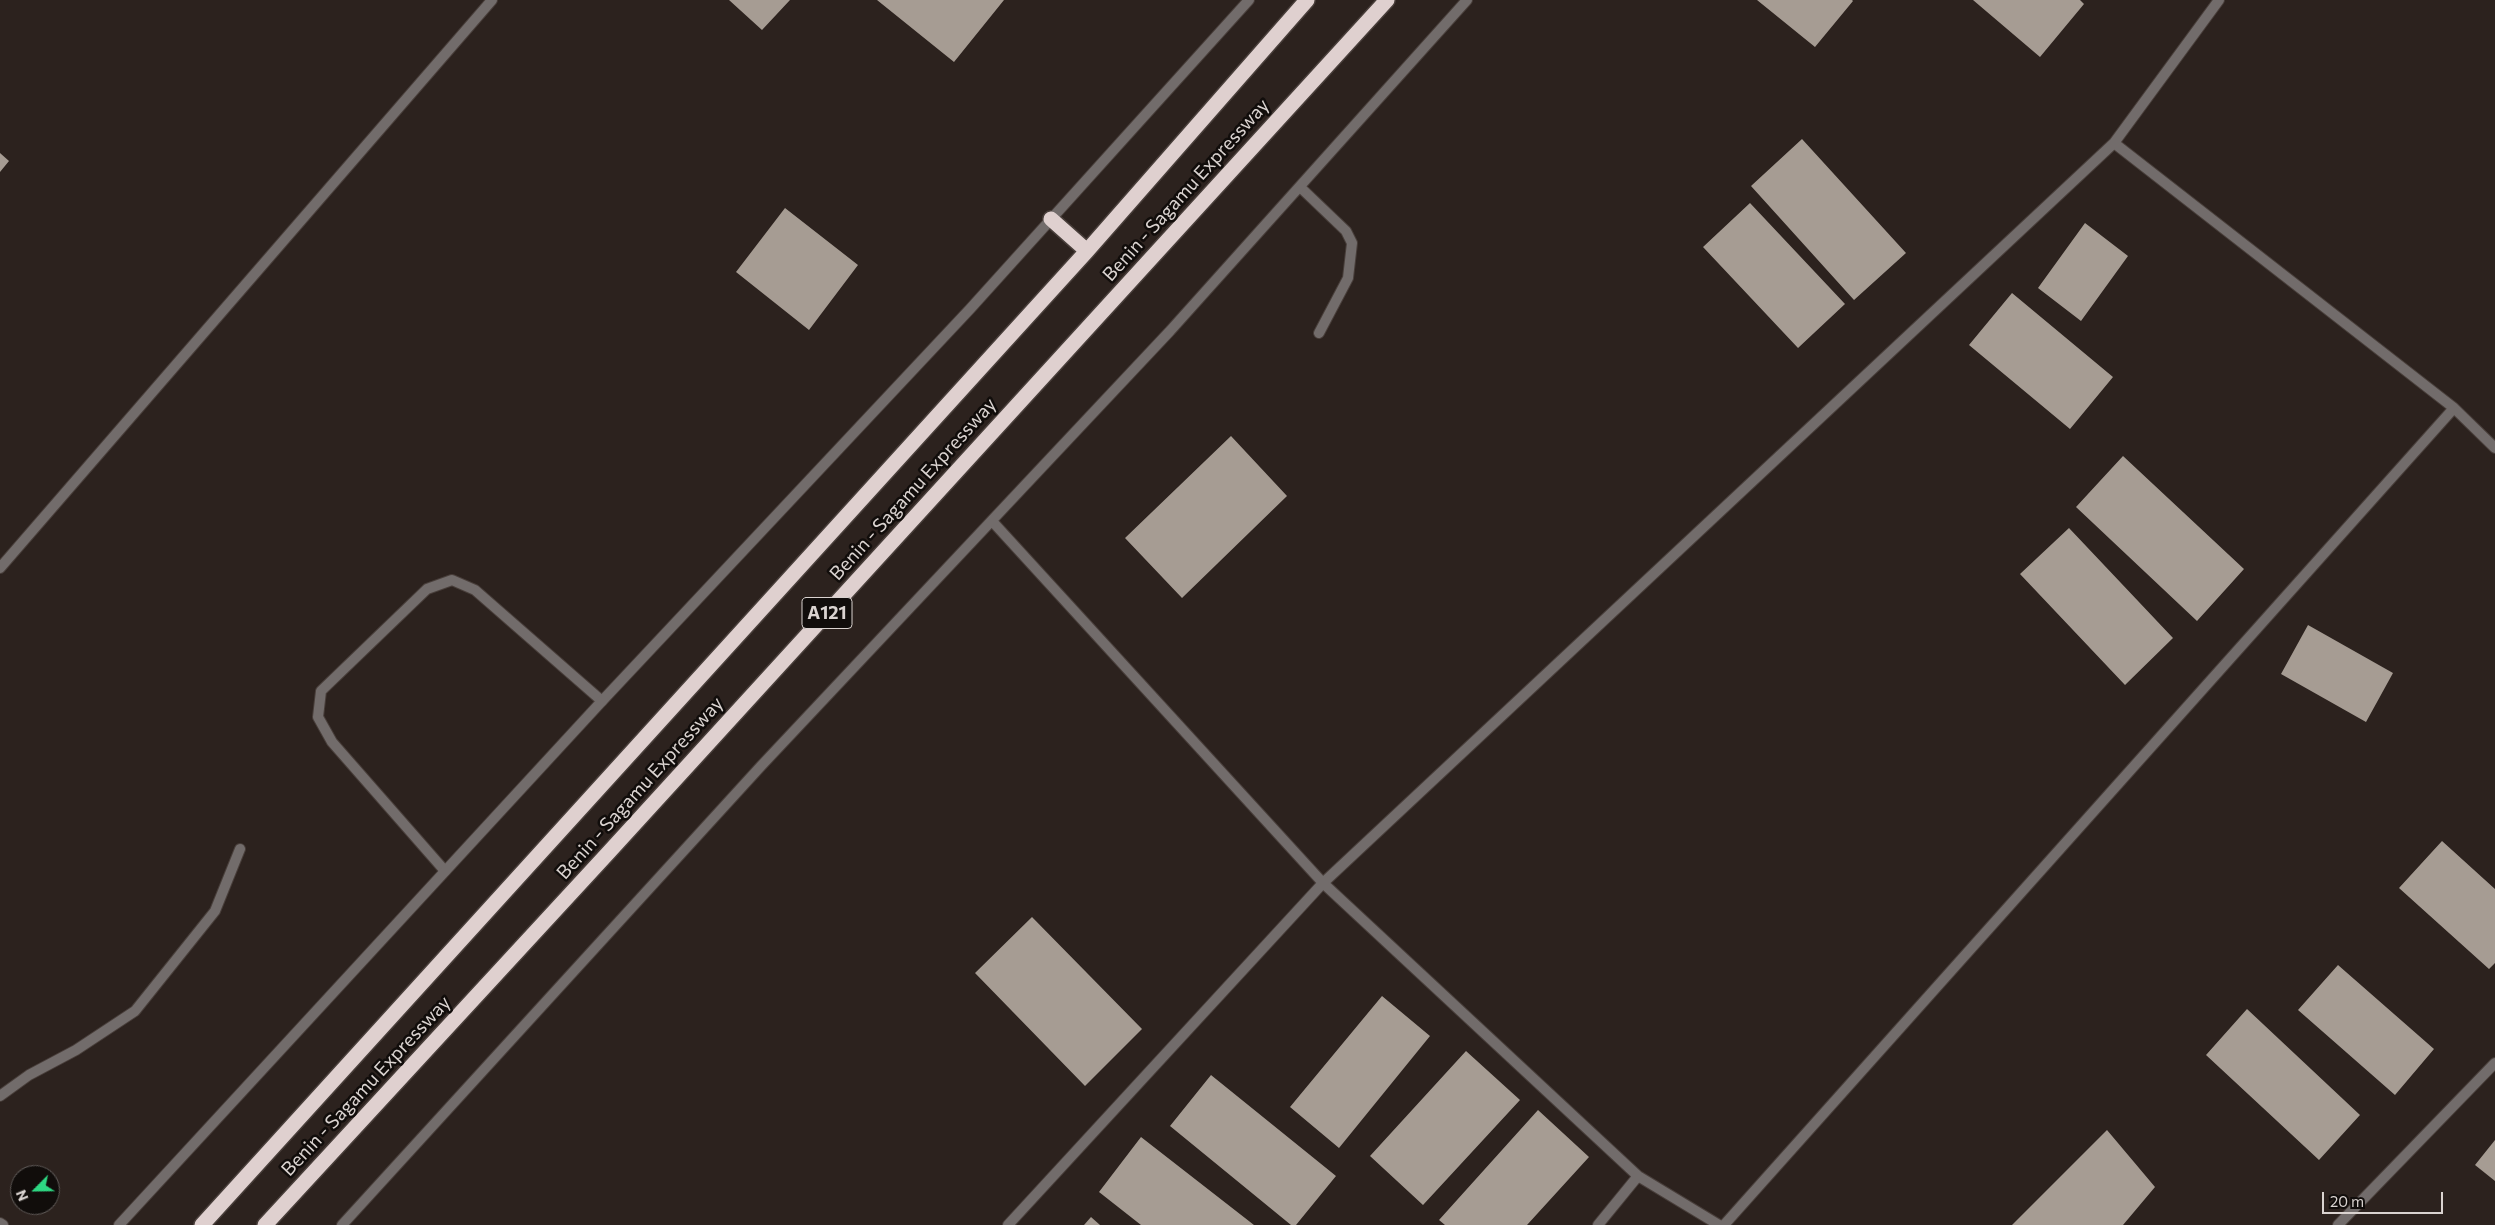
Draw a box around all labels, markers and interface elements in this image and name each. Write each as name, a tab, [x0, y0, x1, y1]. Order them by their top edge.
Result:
street label: Benin - Sagamu Expressway	[1098, 94, 1274, 286]
street label: Benin - Sagamu Expressway	[825, 393, 1001, 585]
road number: A121	[802, 598, 852, 628]
street label: Benin - Sagamu Expressway	[552, 692, 728, 884]
street label: Benin - Sagamu Expressway	[277, 991, 455, 1181]
north arrow	[10, 1165, 60, 1215]
scale bar	[2325, 1182, 2446, 1214]
text: N	[12, 1188, 32, 1204]
text: 20 m	[2330, 1192, 2364, 1210]

